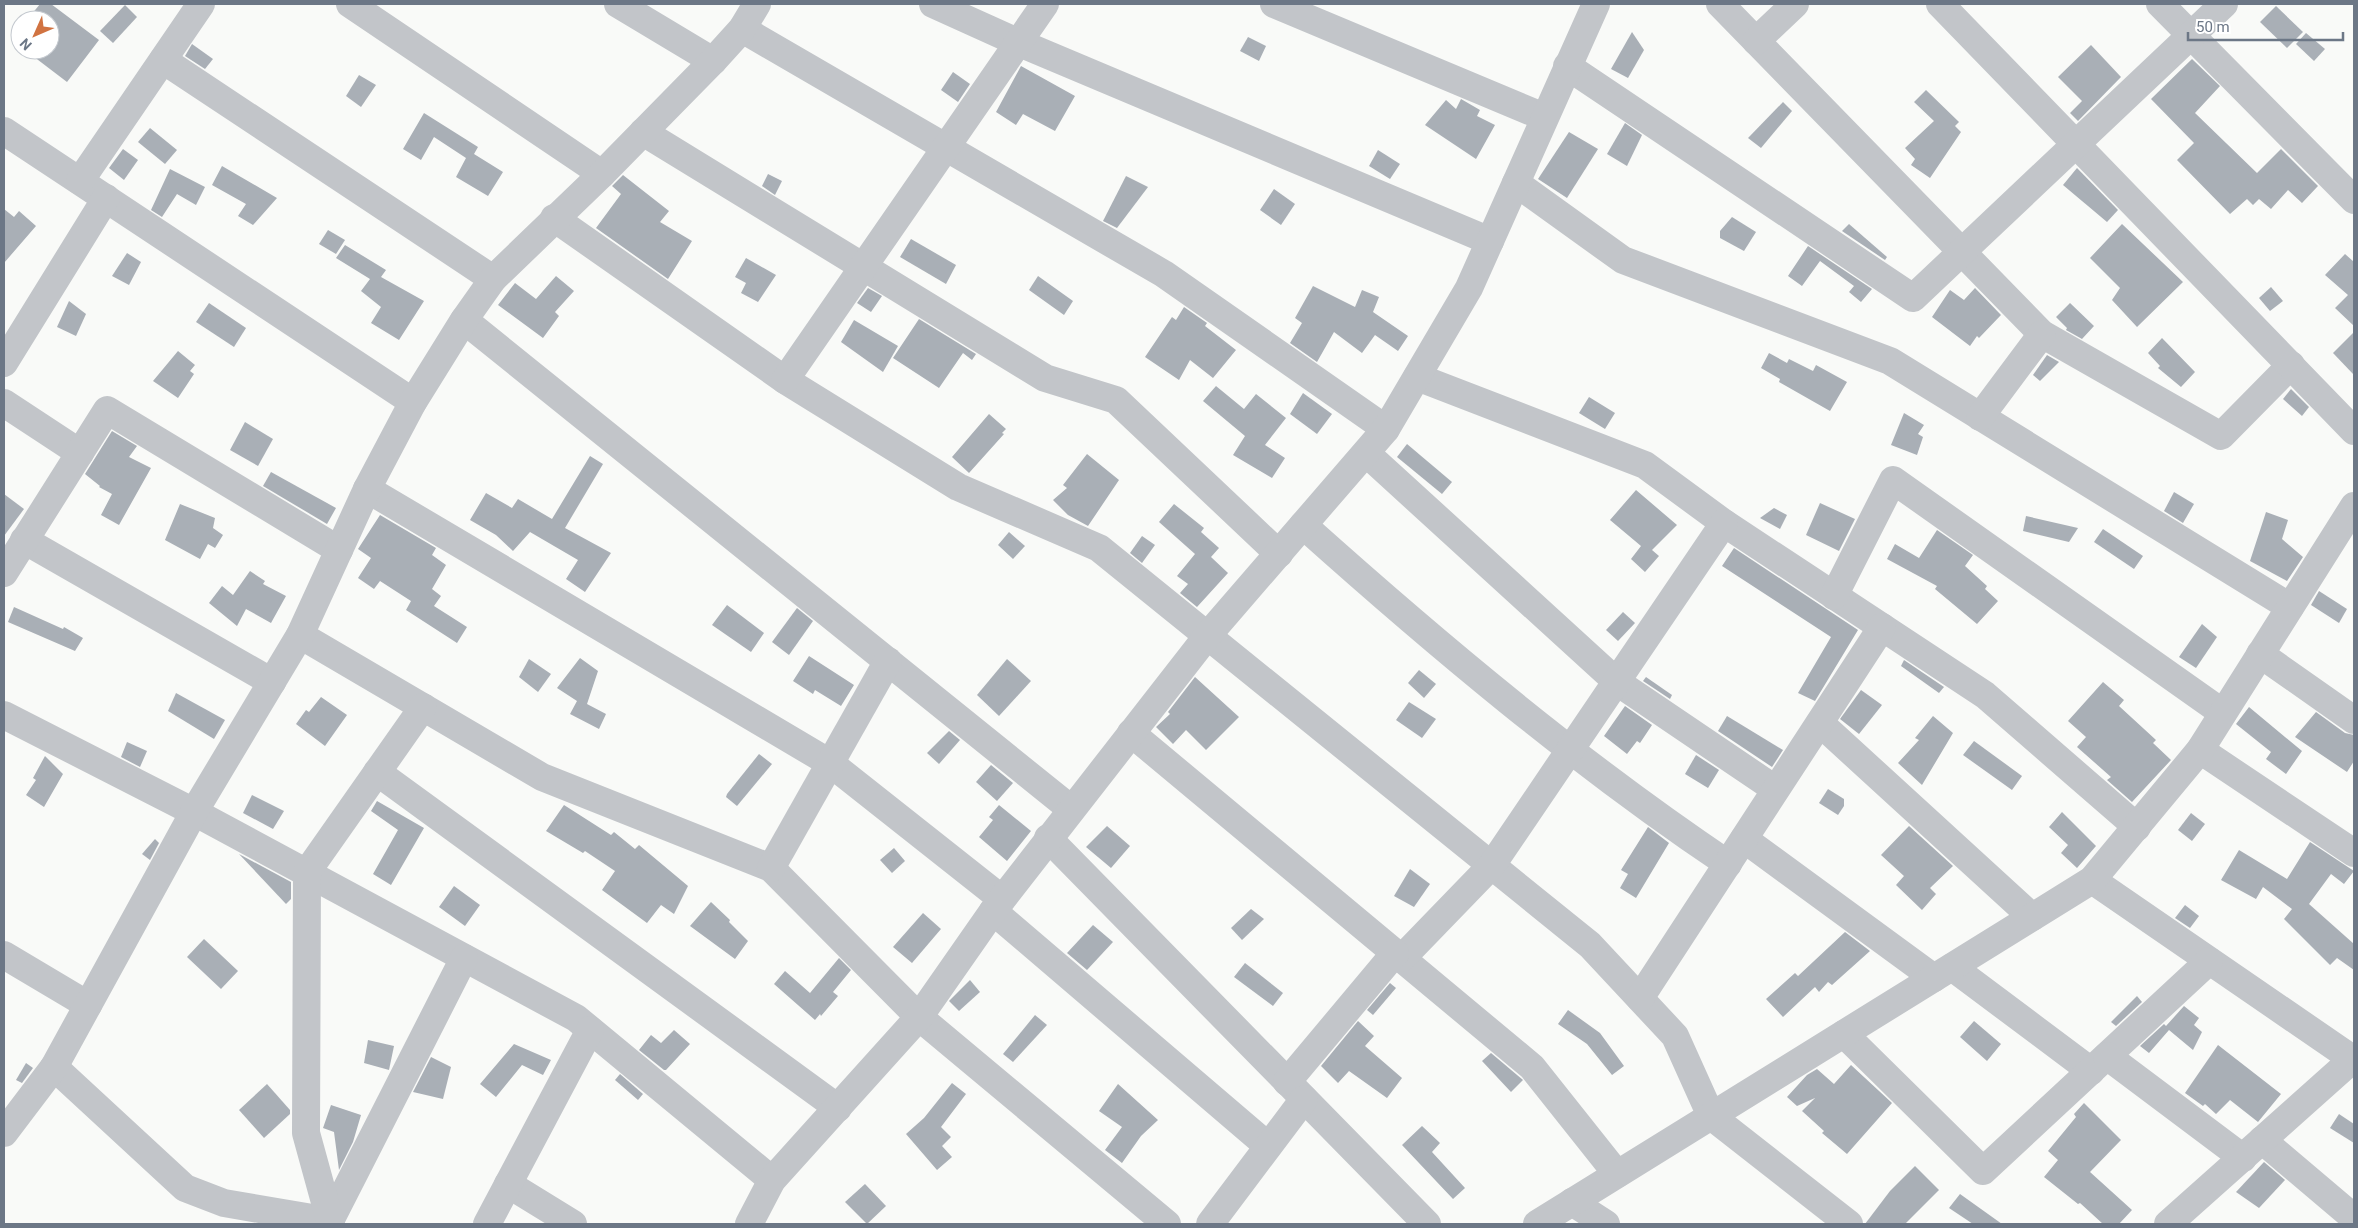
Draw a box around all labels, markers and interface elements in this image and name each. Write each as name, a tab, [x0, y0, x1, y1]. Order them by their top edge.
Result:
north arrow	[10, 10, 60, 60]
scale bar	[2188, 10, 2343, 42]
text: 50 m	[2196, 18, 2230, 36]
text: N	[17, 35, 35, 53]

